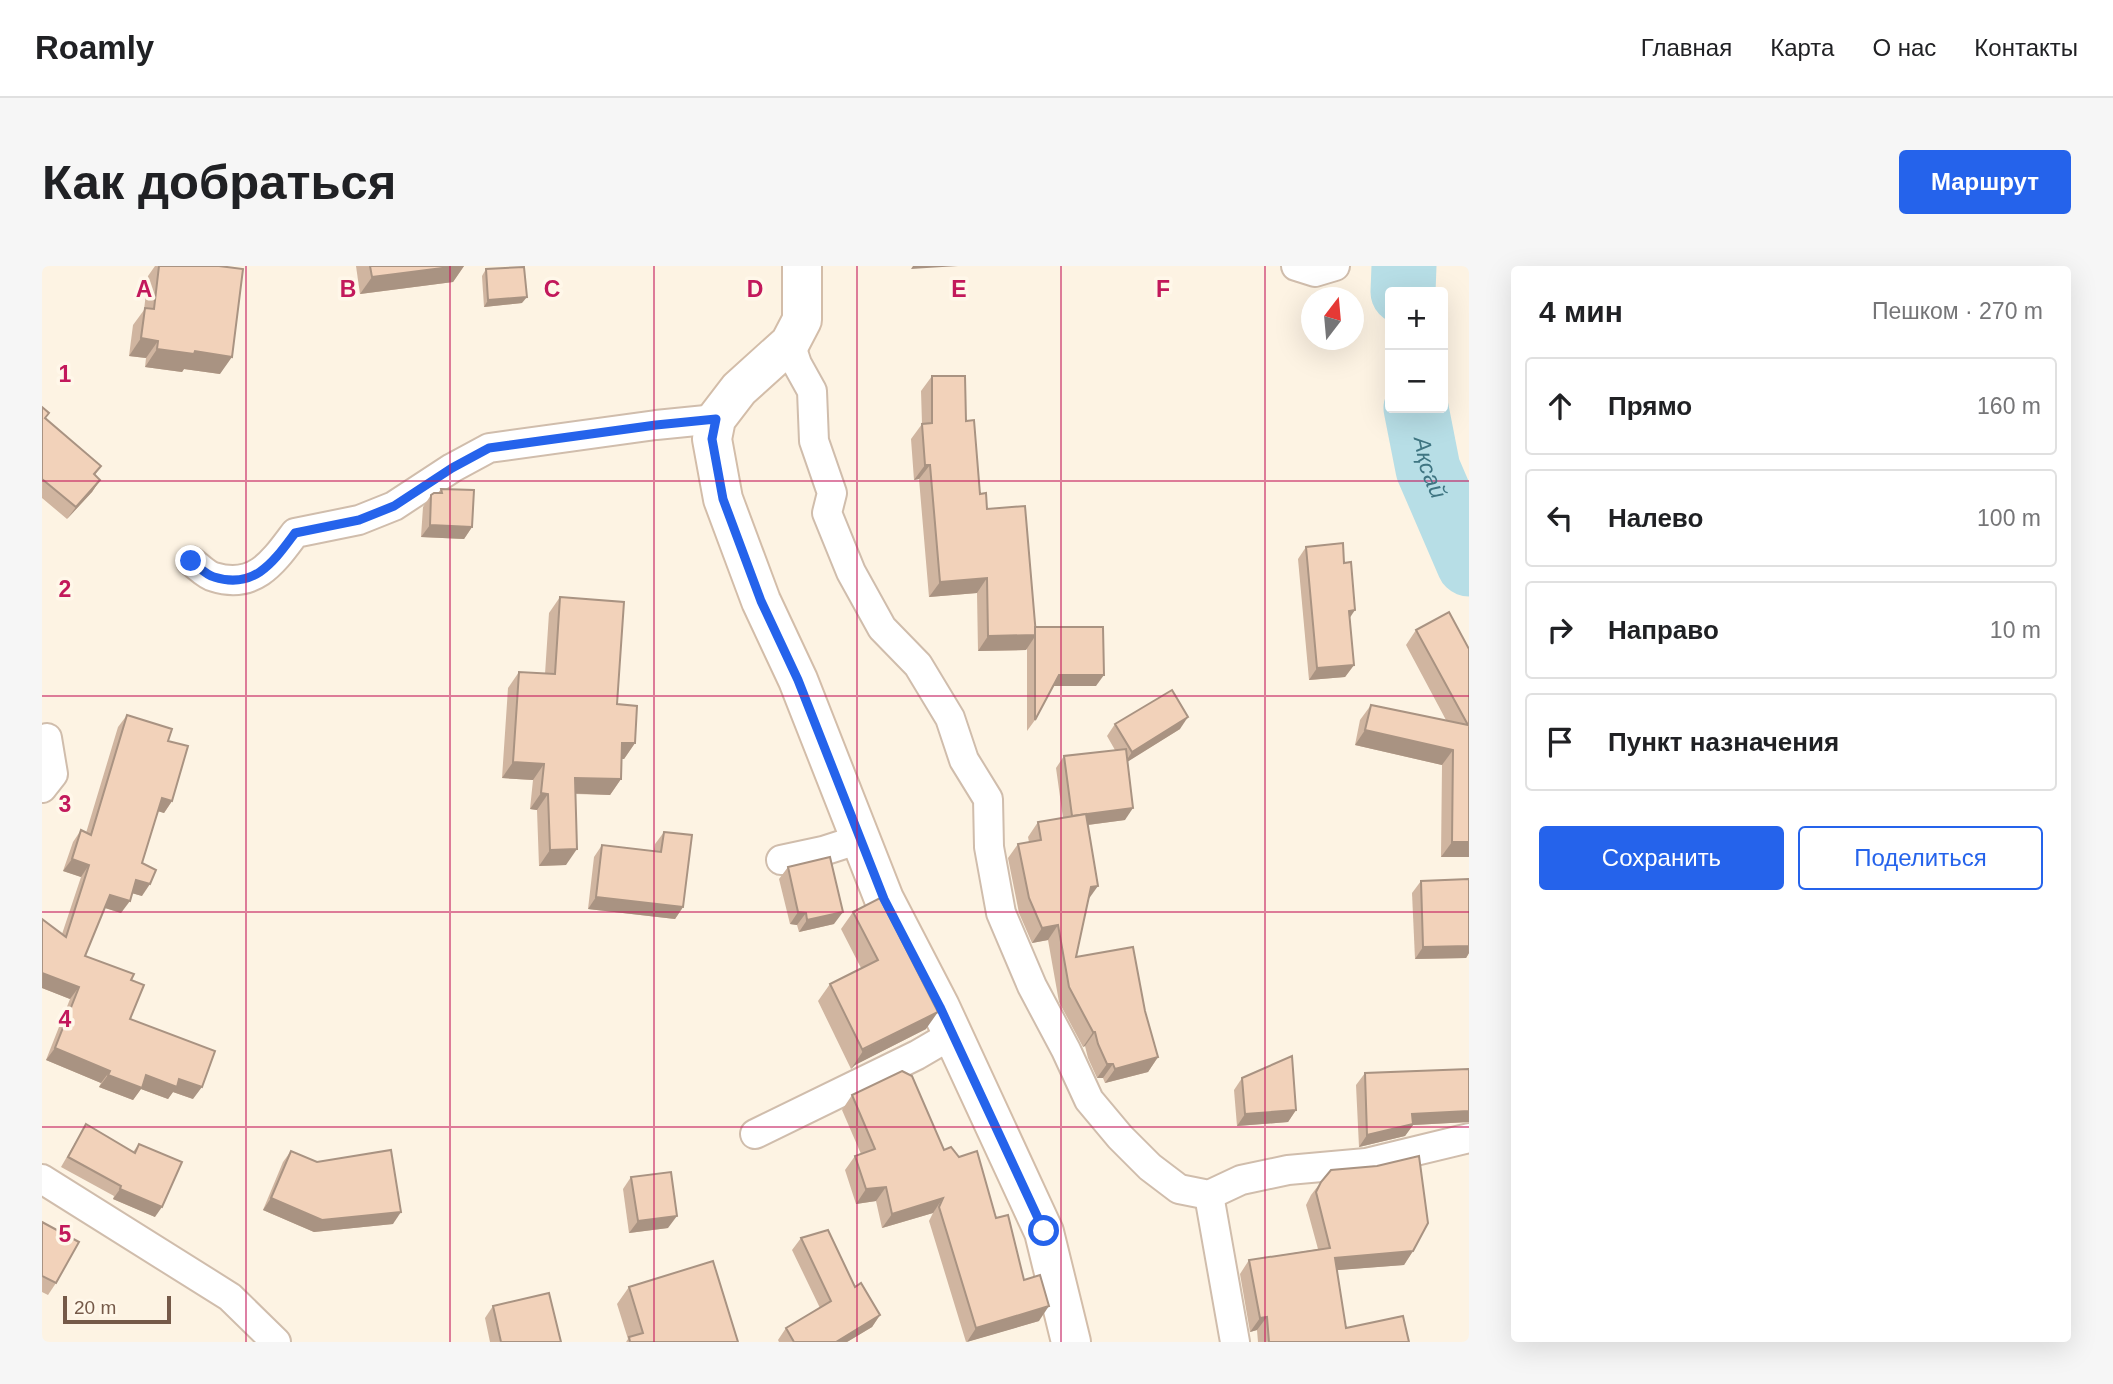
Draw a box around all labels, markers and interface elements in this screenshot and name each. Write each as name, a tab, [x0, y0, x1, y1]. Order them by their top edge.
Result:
text: Roamly	[35, 29, 154, 66]
text: Главная	[1641, 34, 1732, 61]
text: Карта	[1770, 34, 1834, 61]
text: О нас	[1872, 34, 1936, 61]
text: Контакты	[1974, 34, 2078, 61]
button: Маршрут	[1899, 150, 2071, 214]
text: Как добраться	[42, 155, 396, 209]
text: A	[136, 276, 152, 302]
text: B	[340, 276, 356, 302]
text: C	[544, 276, 560, 302]
text: D	[747, 276, 763, 302]
text: E	[951, 276, 967, 302]
text: F	[1156, 276, 1170, 302]
north arrow	[1301, 287, 1364, 350]
map controls	[1385, 287, 1448, 413]
button: +	[1385, 287, 1448, 350]
text: 4 мин	[1539, 295, 1623, 328]
text: Пешком · 270 m	[1872, 298, 2043, 324]
button: −	[1385, 350, 1448, 413]
text: 1	[59, 361, 72, 387]
icon: ahead	[1541, 387, 1579, 425]
text: Прямо	[1608, 391, 1692, 421]
text: 160 m	[1977, 393, 2041, 419]
water label: Ақсай	[1409, 432, 1452, 502]
icon: left	[1541, 499, 1579, 537]
text: Налево	[1608, 503, 1703, 533]
text: 100 m	[1977, 505, 2041, 531]
route end	[175, 545, 206, 576]
text: 2	[59, 576, 71, 602]
icon: right	[1541, 611, 1579, 649]
text: Направо	[1608, 615, 1719, 645]
text: 10 m	[1990, 617, 2041, 643]
icon: arrive	[1541, 723, 1579, 761]
text: Пункт назначения	[1608, 727, 1839, 757]
text: 3	[59, 791, 71, 817]
button: Сохранить	[1539, 826, 1784, 890]
button: Поделиться	[1798, 826, 2043, 890]
text: 4	[59, 1006, 72, 1032]
route start	[1028, 1215, 1059, 1246]
text: 5	[59, 1221, 72, 1247]
scale bar	[63, 1293, 172, 1325]
text: 20 m	[74, 1297, 116, 1318]

